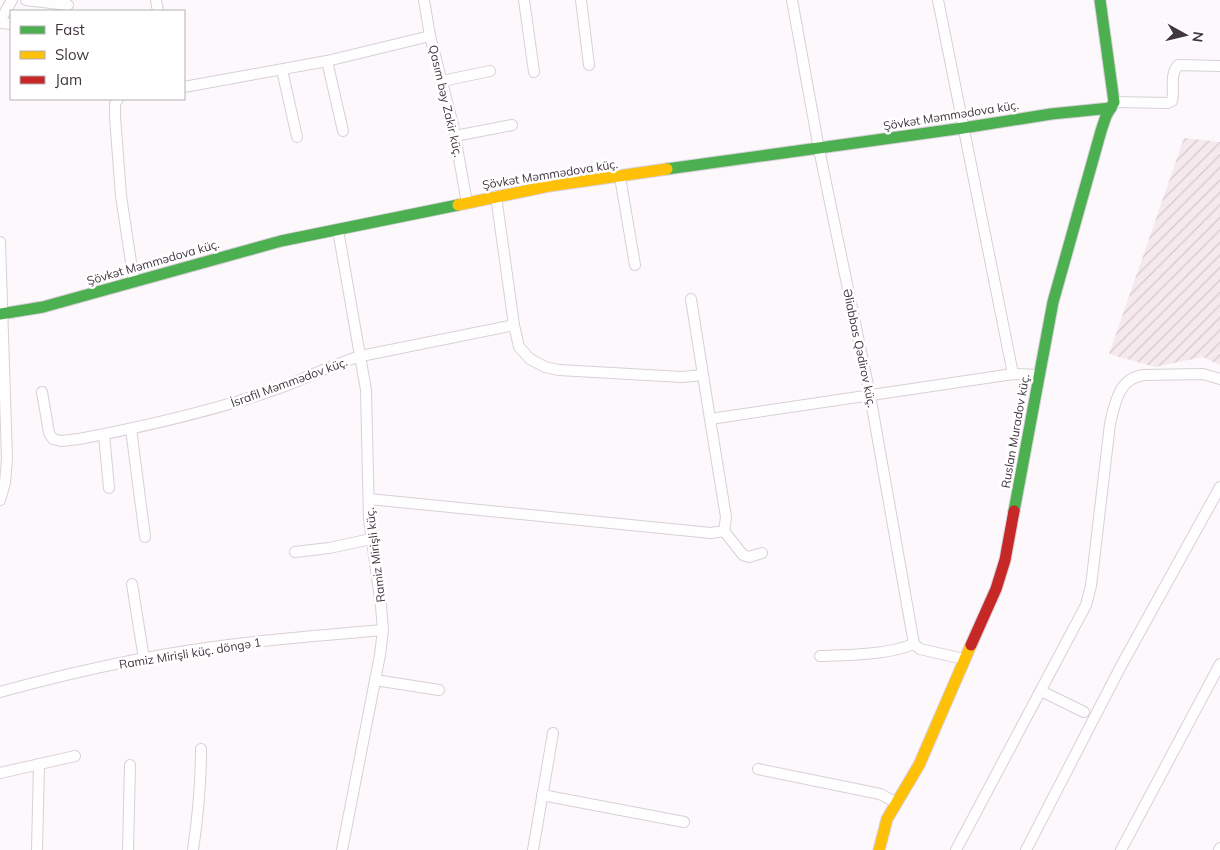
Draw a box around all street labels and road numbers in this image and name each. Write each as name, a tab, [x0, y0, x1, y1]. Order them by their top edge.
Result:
street label: Qasım bəy Zakir küç.	[426, 43, 466, 159]
street label: Şövkət Məmmədova küç.	[882, 97, 1020, 133]
street label: Şövkət Məmmədova küç.	[481, 156, 619, 192]
street label: Şövkət Məmmədova küç.	[85, 236, 221, 288]
street label: Əliabbas Qədirov küç.	[840, 287, 880, 409]
street label: İsrafil Məmmədov küç.	[229, 354, 349, 410]
street label: Ruslan Muradov küç.	[998, 373, 1032, 489]
street label: Ramiz Mirişli küç.	[362, 507, 388, 603]
street label: Ramiz Mirişli küç. döngə 1	[118, 634, 262, 672]

